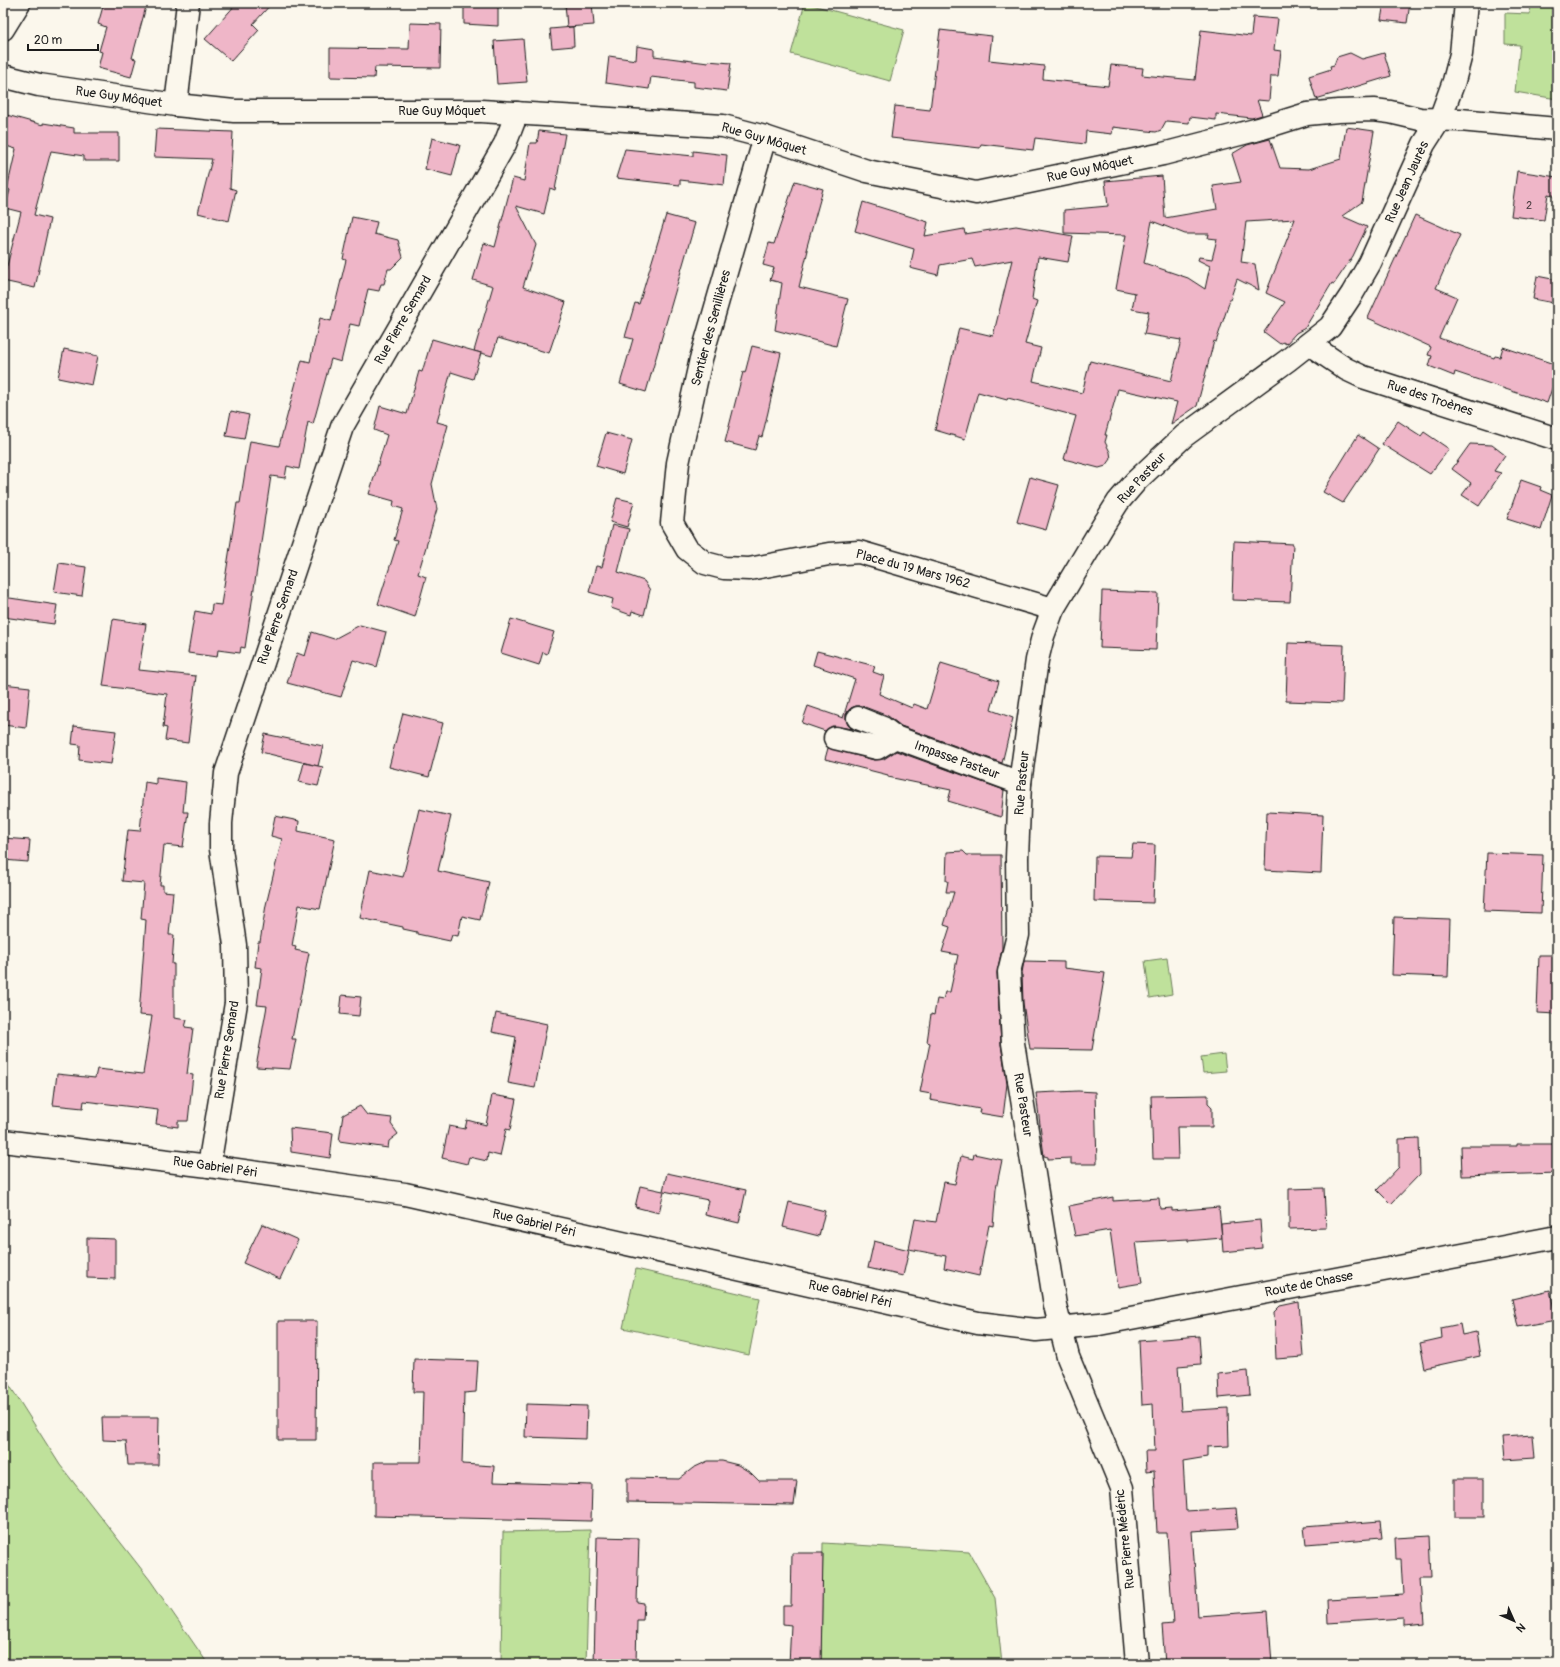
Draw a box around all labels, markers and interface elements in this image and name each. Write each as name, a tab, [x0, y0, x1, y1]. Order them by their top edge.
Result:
scale bar	[28, 26, 98, 52]
text: 20 m	[34, 33, 63, 48]
street label: Rue Guy Môquet	[75, 83, 164, 111]
street label: Rue Guy Môquet	[398, 103, 487, 119]
street label: Rue Guy Môquet	[720, 119, 809, 159]
street label: Rue Jean Jaurès	[1382, 139, 1432, 225]
street label: Rue Guy Môquet	[1046, 152, 1135, 186]
house number: 2	[1526, 199, 1532, 212]
street label: Sentier des Senillières	[688, 268, 734, 388]
street label: Rue Pierre Semard	[371, 273, 435, 367]
street label: Rue des Troènes	[1385, 377, 1475, 420]
street label: Rue Pasteur	[1114, 449, 1170, 507]
street label: Place du 19 Mars 1962	[854, 546, 972, 592]
street label: Rue Pierre Semard	[254, 567, 302, 667]
street label: Impasse Pasteur	[912, 737, 1002, 783]
street label: Rue Pasteur	[1011, 750, 1033, 816]
street label: Rue Pierre Semard	[211, 1000, 243, 1100]
street label: Rue Pasteur	[1010, 1072, 1036, 1139]
street label: Rue Gabriel Péri	[172, 1153, 258, 1181]
street label: Rue Gabriel Péri	[491, 1206, 577, 1240]
street label: Route de Chasse	[1264, 1268, 1355, 1300]
street label: Rue Gabriel Péri	[807, 1277, 893, 1311]
street label: Rue Pierre Médéric	[1112, 1488, 1138, 1590]
north arrow	[1494, 1601, 1534, 1641]
text: N	[1513, 1620, 1528, 1635]

